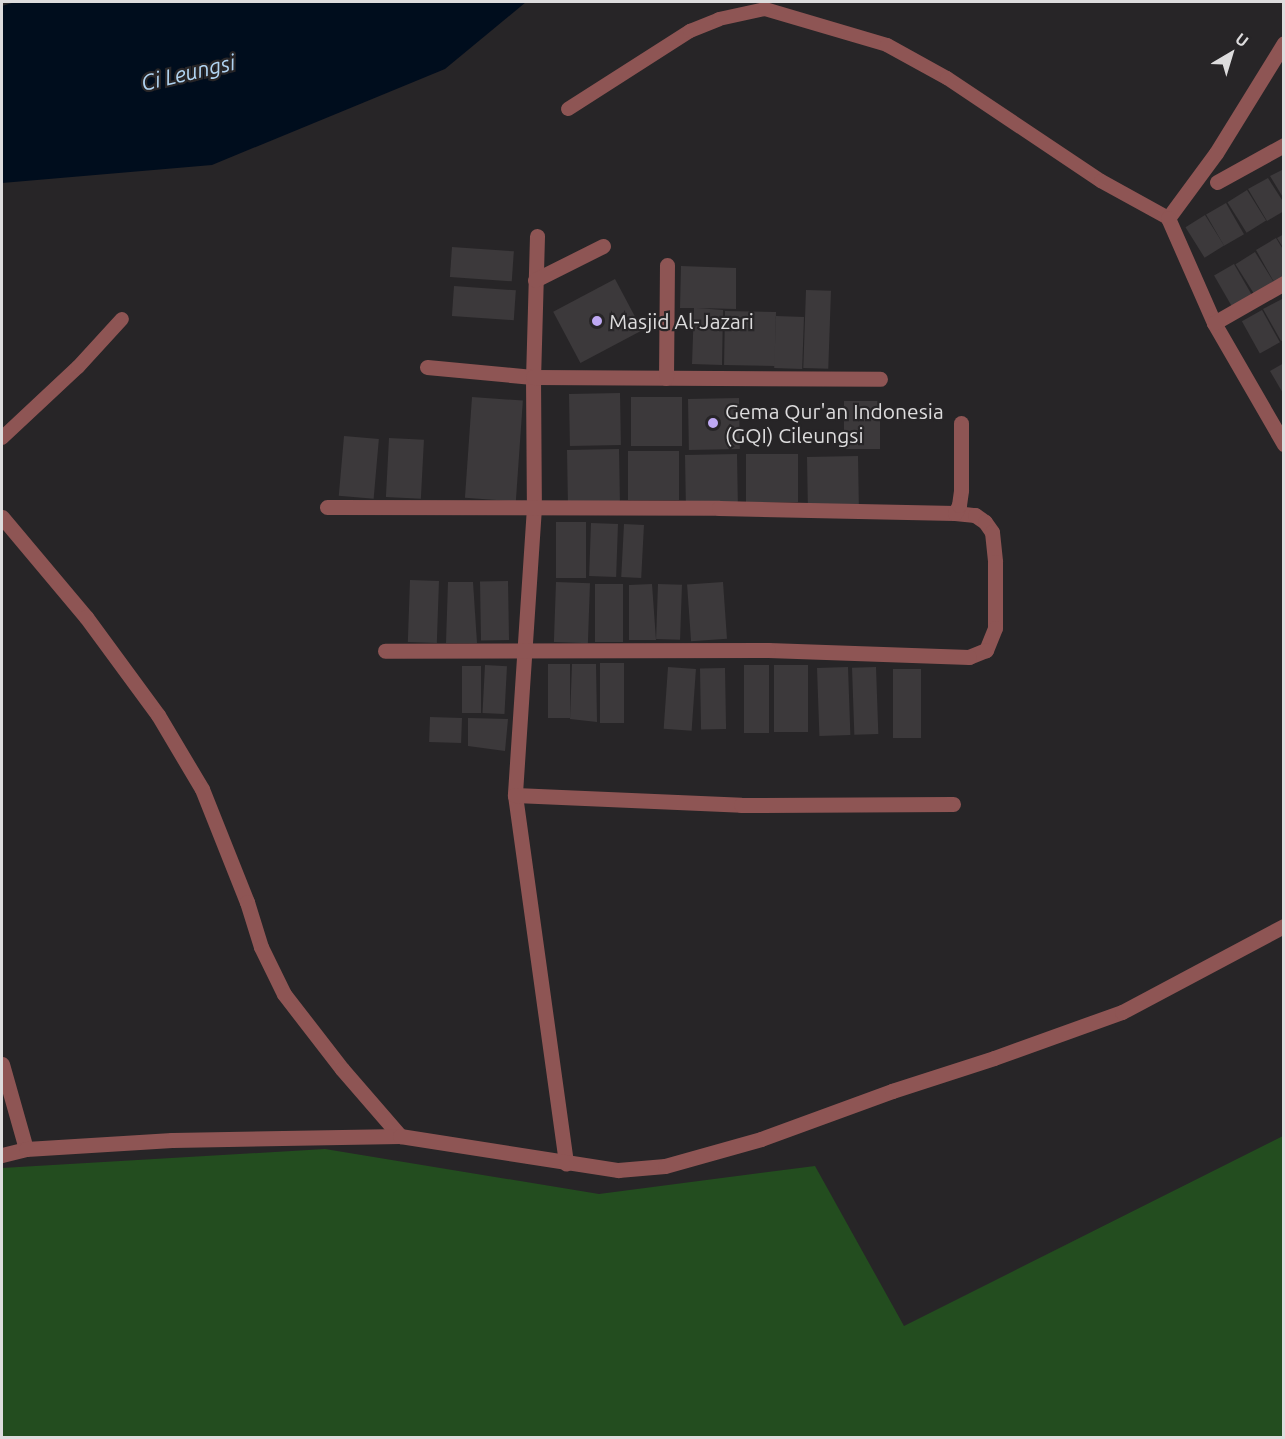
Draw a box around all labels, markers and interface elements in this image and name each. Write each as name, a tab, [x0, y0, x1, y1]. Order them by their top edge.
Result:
north arrow	[1201, 24, 1261, 84]
text: U	[1232, 29, 1252, 50]
water label: Ci Leungsi	[138, 48, 238, 96]
place label: Masjid Al-Jazari	[609, 308, 754, 334]
marker: Masjid Al-Jazari	[590, 314, 604, 328]
place label: Gema Qur'an Indonesia (GQI) Cileungsi	[725, 398, 944, 448]
marker: Gema Qur'an Indonesia (GQI) Cileungsi	[706, 416, 720, 430]

